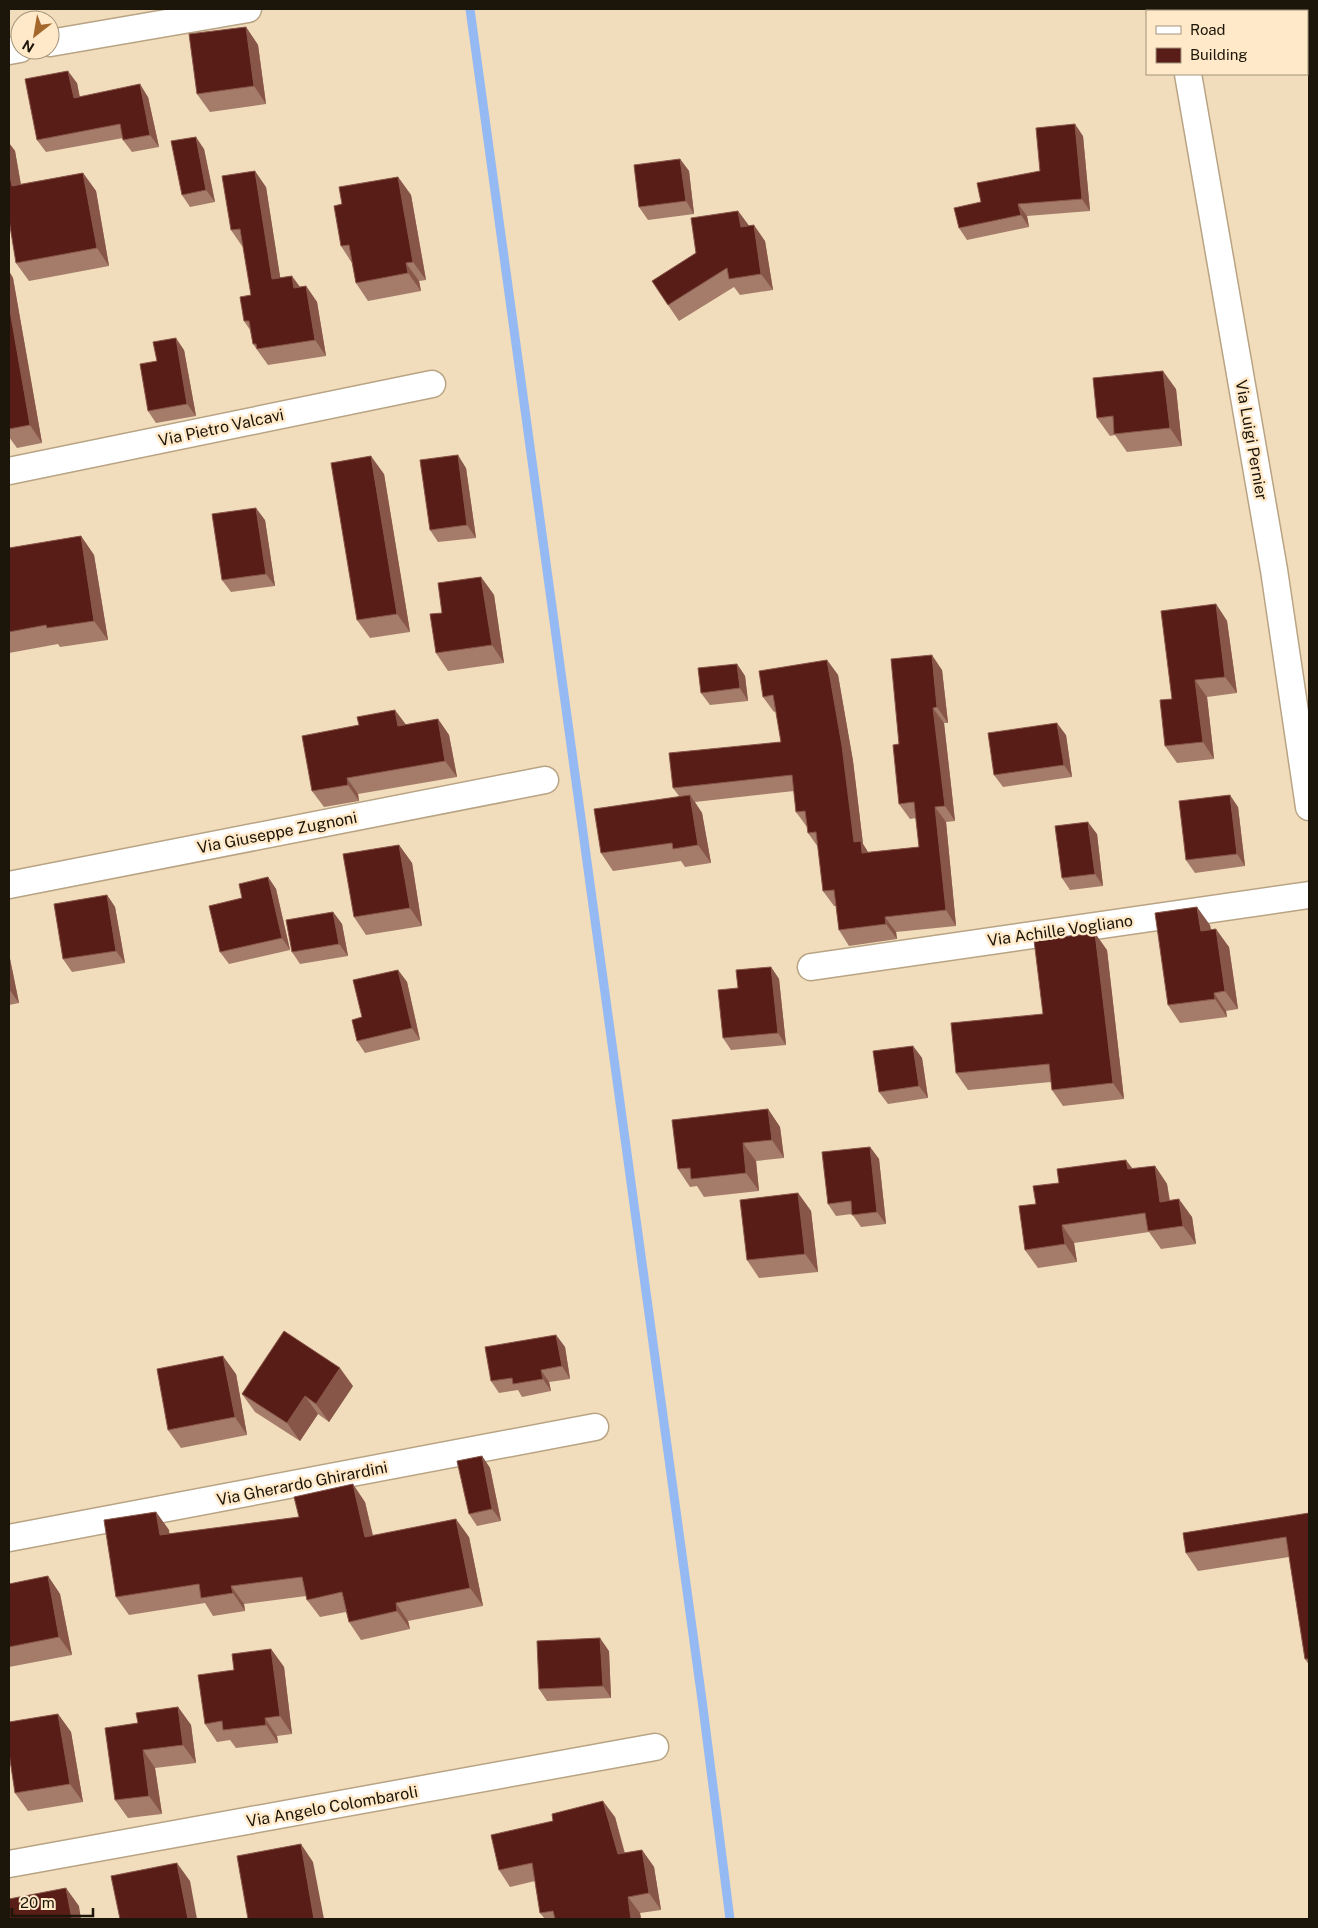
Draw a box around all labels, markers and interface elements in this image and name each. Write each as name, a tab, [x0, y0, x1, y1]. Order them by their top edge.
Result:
north arrow	[10, 10, 60, 60]
legend	[1146, 10, 1308, 75]
text: Road	[1190, 21, 1226, 38]
text: N	[19, 36, 37, 56]
text: Building	[1190, 46, 1248, 63]
street label: Via Luigi Pernier	[1232, 378, 1271, 502]
street label: Via Pietro Valcavi	[157, 405, 286, 450]
street label: Via Giuseppe Zugnoni	[196, 808, 359, 857]
street label: Via Achille Vogliano	[986, 911, 1134, 950]
street label: Via Gherardo Ghirardini	[215, 1458, 389, 1509]
street label: Via Angelo Colombaroli	[245, 1782, 419, 1831]
scale bar	[12, 1886, 94, 1918]
text: 20 m	[20, 1894, 55, 1911]

